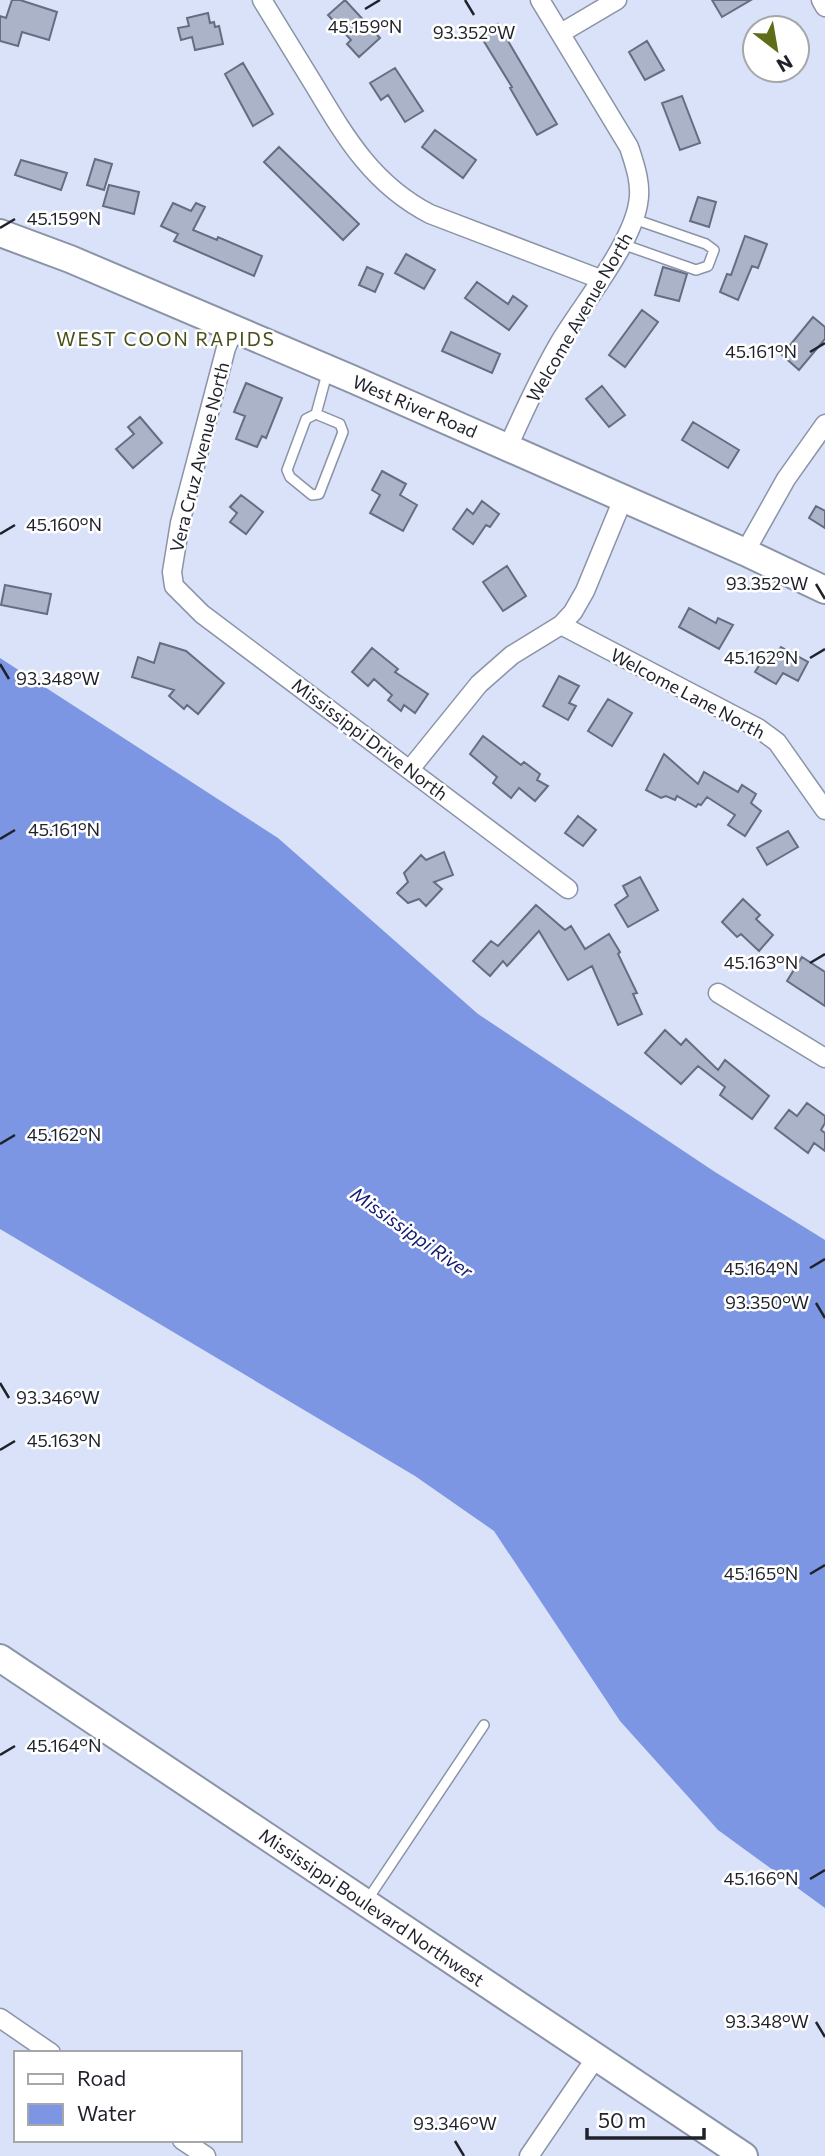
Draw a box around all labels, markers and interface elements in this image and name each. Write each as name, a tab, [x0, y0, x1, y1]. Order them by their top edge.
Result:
north arrow	[741, 14, 811, 84]
text: 45.159°N	[328, 15, 402, 37]
text: 93.352°W	[433, 21, 515, 43]
text: N	[773, 50, 797, 78]
text: 45.159°N	[27, 207, 101, 229]
street label: Welcome Avenue North	[521, 228, 637, 406]
district label: WEST COON RAPIDS	[56, 327, 276, 350]
text: 45.161°N	[725, 340, 797, 362]
street label: Vera Cruz Avenue North	[165, 360, 233, 554]
street label: West River Road	[349, 370, 481, 442]
text: 45.160°N	[26, 513, 102, 535]
text: 93.352°W	[726, 572, 808, 594]
street label: Welcome Lane North	[607, 643, 769, 743]
text: 45.162°N	[724, 646, 798, 668]
text: 93.348°W	[16, 667, 100, 689]
street label: Mississippi Drive North	[288, 673, 452, 805]
text: 45.161°N	[28, 818, 100, 840]
text: 45.163°N	[724, 951, 798, 973]
text: 45.162°N	[27, 1123, 101, 1145]
water label: Mississippi River	[347, 1182, 478, 1283]
text: 45.164°N	[723, 1257, 799, 1279]
text: 93.350°W	[725, 1291, 809, 1313]
text: 93.346°W	[16, 1386, 100, 1408]
text: 45.163°N	[27, 1429, 101, 1451]
text: 45.165°N	[724, 1562, 798, 1584]
text: 45.164°N	[26, 1734, 102, 1756]
street label: Mississippi Boulevard Northwest	[255, 1823, 489, 1991]
text: 45.166°N	[723, 1867, 799, 1889]
text: 93.348°W	[725, 2010, 809, 2032]
legend	[14, 2051, 242, 2142]
text: Road	[77, 2065, 126, 2090]
scale bar	[587, 2096, 704, 2140]
text: Water	[77, 2100, 136, 2125]
text: 50 m	[598, 2107, 646, 2132]
text: 93.346°W	[413, 2112, 497, 2134]

